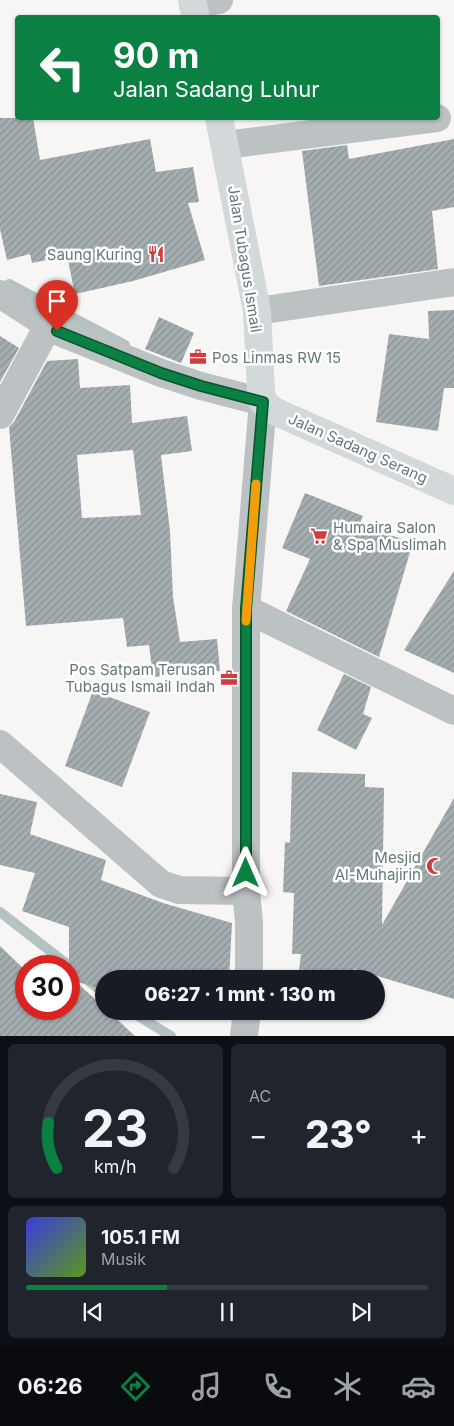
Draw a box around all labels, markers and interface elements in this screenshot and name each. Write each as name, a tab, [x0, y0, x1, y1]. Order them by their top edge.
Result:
text: 90 m	[113, 34, 200, 76]
icon: left	[30, 35, 95, 100]
text: Jalan Sadang Luhur	[113, 76, 320, 102]
street label: Jalan Tubagus Ismail	[224, 184, 266, 334]
restaurant icon: Saung Kuring	[146, 244, 166, 264]
place label: Saung Kuring	[47, 245, 142, 264]
pin	[36, 280, 78, 331]
icon: arrive	[43, 287, 71, 315]
office icon: Pos Linmas RW 15	[188, 347, 208, 367]
place label: Pos Linmas RW 15	[212, 348, 341, 367]
street label: Jalan Sadang Serang	[285, 409, 431, 487]
place label: Humaira Salon & Spa Muslimah	[333, 518, 447, 554]
supermarket icon: Humaira Salon & Spa Muslimah	[309, 526, 329, 546]
place label: Pos Satpam Terusan Tubagus Ismail Indah	[65, 660, 215, 696]
office icon: Pos Satpam Terusan Tubagus Ismail Indah	[219, 668, 239, 688]
position arrow	[219, 846, 271, 898]
place label: Mesjid Al-Muhajirin	[335, 848, 421, 884]
mosque icon: Mesjid Al-Muhajirin	[425, 856, 445, 876]
speed limit sign: 30	[15, 955, 80, 1020]
text: 06:27 · 1 mnt · 130 m	[145, 983, 336, 1006]
text: AC	[249, 1086, 271, 1106]
text: 23	[82, 1097, 149, 1160]
text: 23°	[305, 1111, 372, 1157]
text: −	[249, 1118, 268, 1152]
text: +	[409, 1118, 428, 1152]
text: km/h	[94, 1156, 137, 1177]
text: 105.1 FM	[101, 1226, 180, 1249]
text: Musik	[101, 1249, 146, 1269]
icon: previous	[79, 1298, 107, 1326]
icon: pause	[213, 1298, 241, 1326]
icon: next	[347, 1298, 375, 1326]
icon: directions	[118, 1369, 153, 1404]
icon: music	[189, 1369, 224, 1404]
icon: phone	[260, 1369, 295, 1404]
icon: climate	[330, 1369, 365, 1404]
icon: car	[401, 1369, 436, 1404]
text: 06:26	[18, 1373, 82, 1399]

